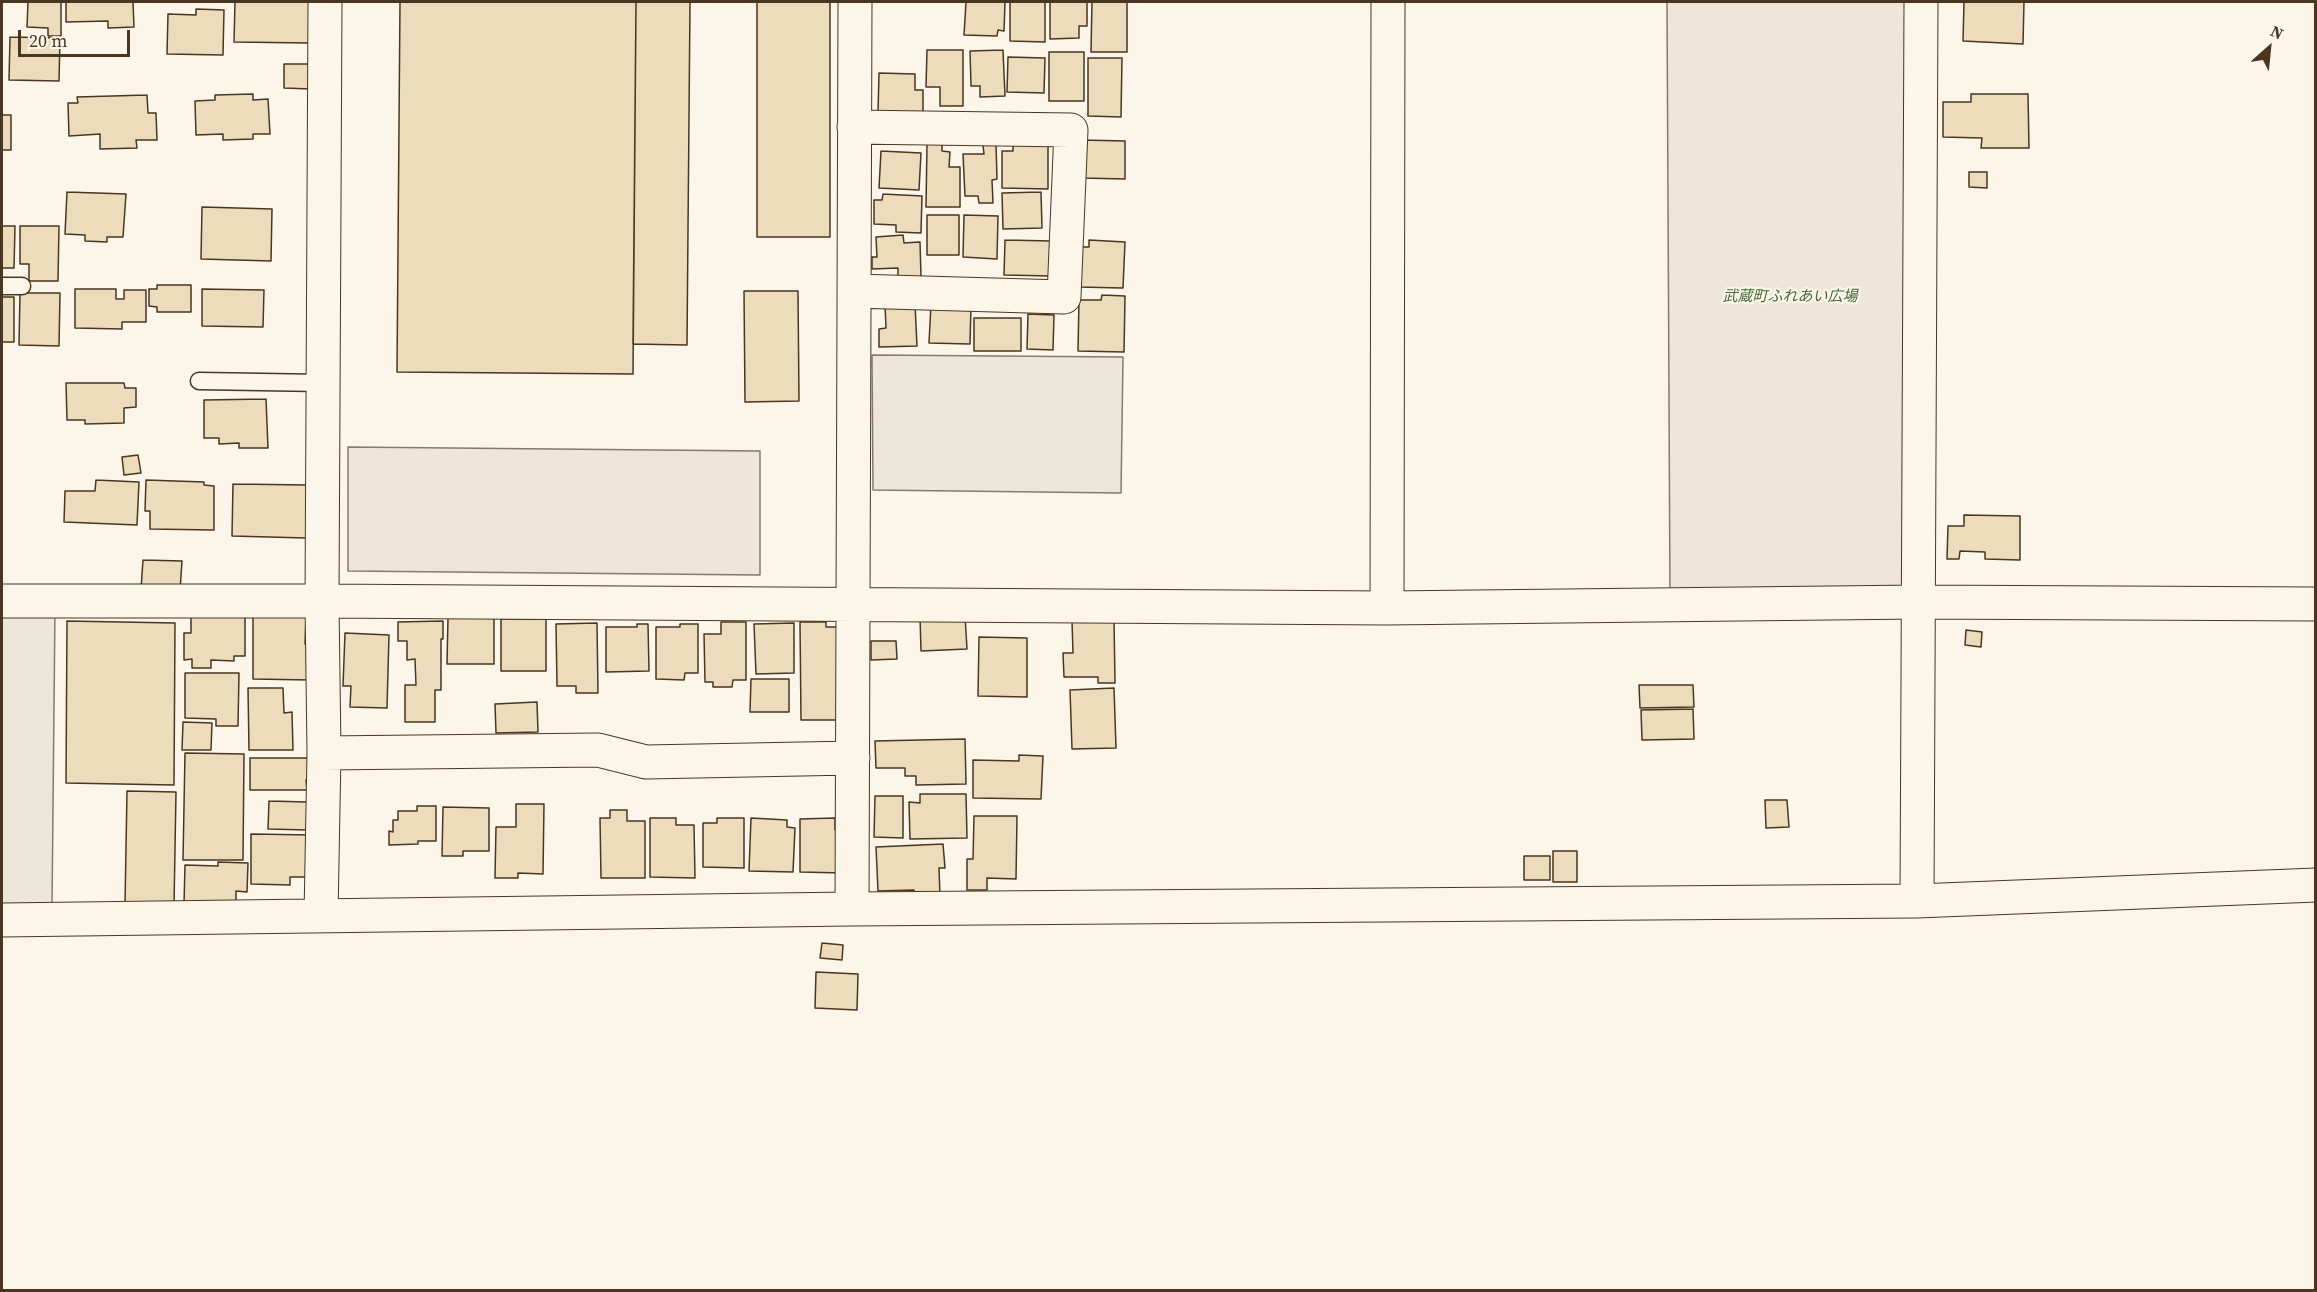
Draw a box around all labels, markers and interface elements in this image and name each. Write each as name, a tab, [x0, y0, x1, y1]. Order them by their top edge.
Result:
scale bar	[21, 18, 134, 56]
north arrow	[2239, 18, 2299, 78]
text: N	[2267, 20, 2287, 44]
text: 20 m	[29, 28, 67, 53]
park label: 武蔵町ふれあい広場	[1723, 288, 1857, 306]

